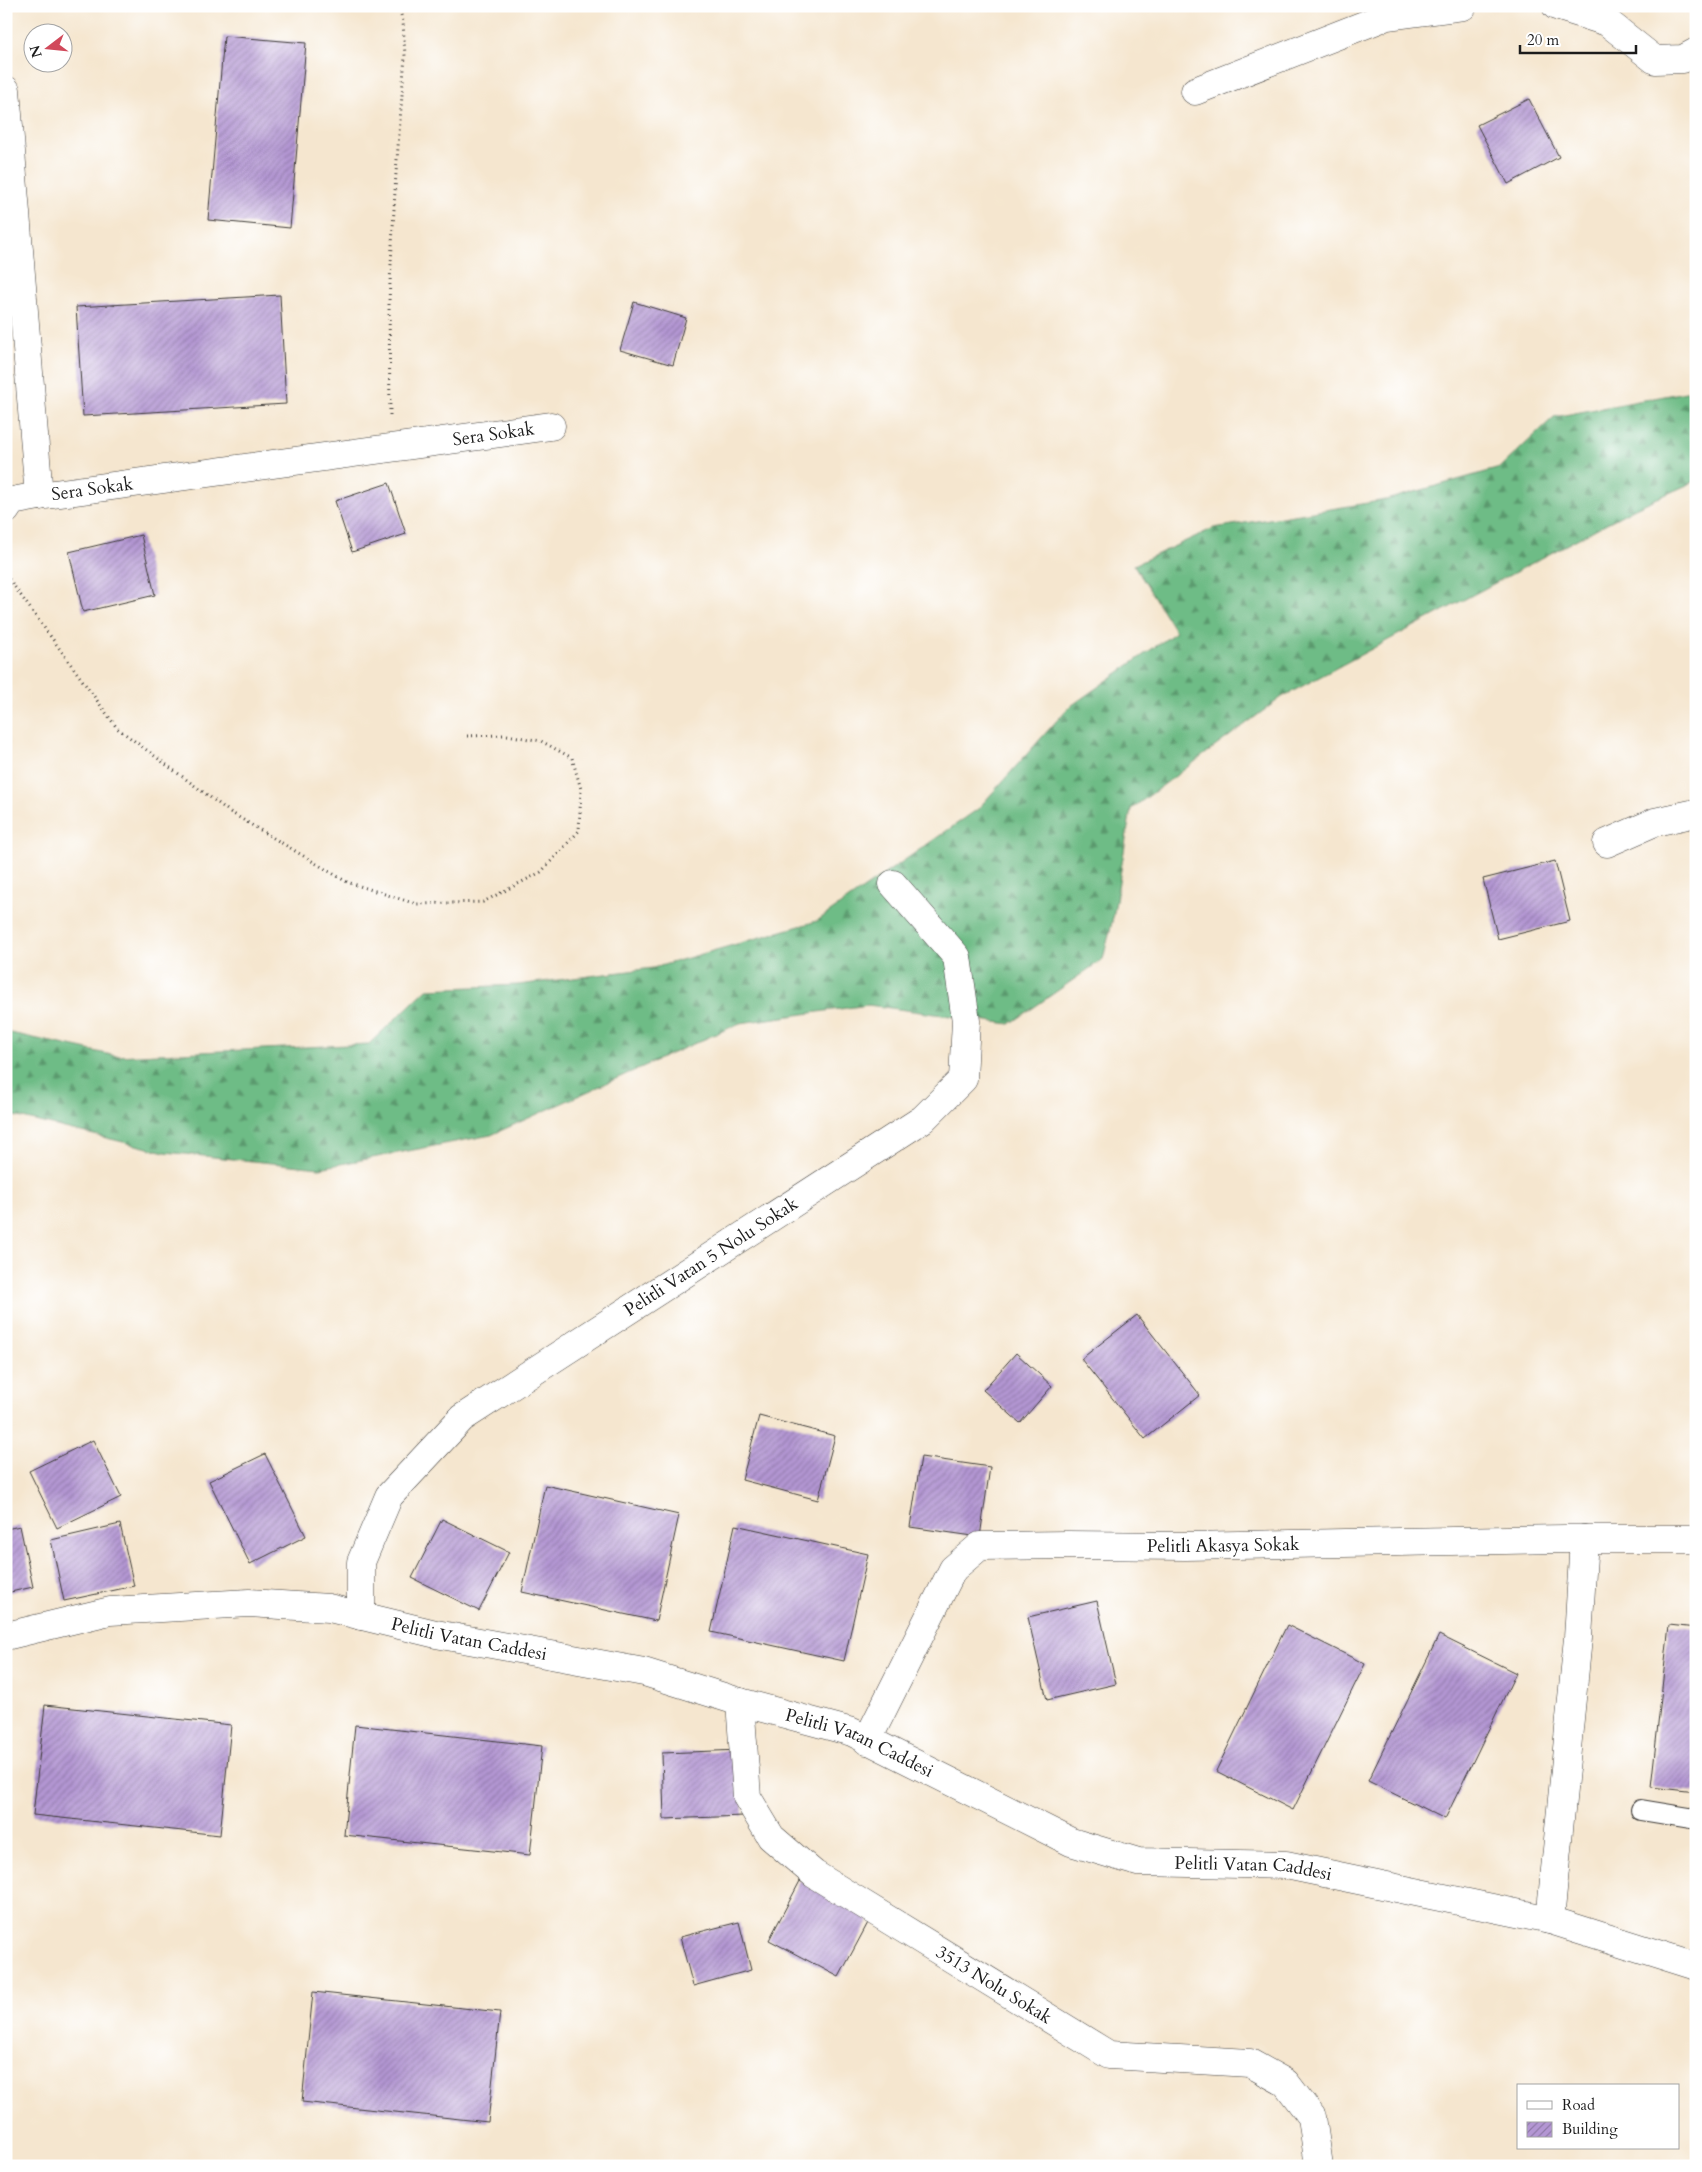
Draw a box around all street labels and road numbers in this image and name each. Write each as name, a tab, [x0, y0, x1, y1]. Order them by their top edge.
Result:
street label: Sera Sokak	[451, 416, 536, 452]
street label: Sera Sokak	[50, 471, 135, 507]
street label: Pelitli Vatan 5 Nolu Sokak	[619, 1191, 803, 1322]
street label: Pelitli Akasya Sokak	[1147, 1531, 1300, 1559]
street label: Pelitli Vatan Caddesi	[389, 1611, 549, 1667]
street label: Pelitli Vatan Caddesi	[783, 1702, 938, 1783]
street label: Pelitli Vatan Caddesi	[1174, 1850, 1334, 1887]
street label: 3513 Nolu Sokak	[931, 1939, 1057, 2030]

